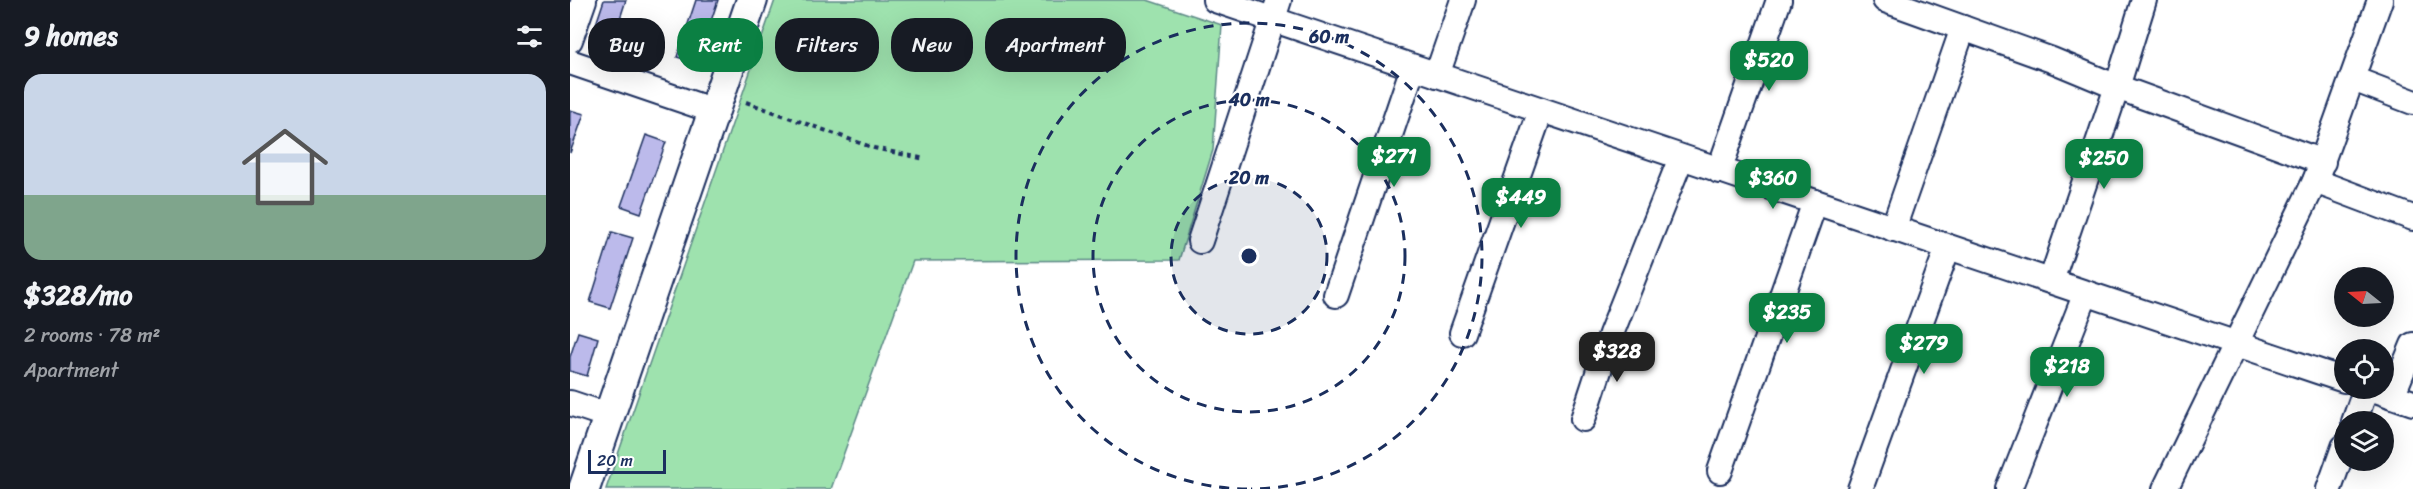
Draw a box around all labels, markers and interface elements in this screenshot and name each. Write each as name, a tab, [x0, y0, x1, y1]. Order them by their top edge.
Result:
text: 9 homes	[24, 13, 118, 59]
chip: Buy	[588, 18, 665, 72]
chip: Rent	[677, 18, 763, 72]
chip: Filters	[775, 18, 879, 72]
chip: New	[891, 18, 973, 72]
chip: Apartment	[985, 18, 1126, 72]
icon: filters	[513, 20, 546, 53]
text: 60 m	[1308, 21, 1349, 53]
pin: $520	[1733, 41, 1805, 92]
text: $520	[1744, 43, 1794, 78]
text: 40 m	[1227, 84, 1270, 116]
icon: home	[231, 113, 339, 221]
pin: $271	[1358, 137, 1430, 188]
text: $271	[1372, 139, 1417, 174]
pin: $250	[2068, 139, 2140, 190]
text: $250	[2079, 141, 2129, 176]
pin: $360	[1737, 159, 1809, 210]
text: $360	[1749, 161, 1797, 196]
text: 20 m	[1228, 162, 1269, 194]
pin: $449	[1485, 178, 1557, 229]
text: $449	[1496, 180, 1546, 215]
centre of rings	[1239, 246, 1259, 266]
north arrow	[2334, 267, 2394, 327]
map controls	[2334, 267, 2394, 471]
text: $328/mo	[24, 272, 133, 318]
pin: $235	[1751, 293, 1823, 344]
text: $235	[1763, 295, 1811, 330]
text: 2 rooms · 78 m²	[24, 318, 160, 353]
pin: $279	[1888, 324, 1960, 375]
text: $279	[1900, 326, 1948, 361]
pin: $328	[1581, 332, 1653, 383]
text: $328	[1593, 334, 1641, 369]
button: locate	[2334, 339, 2394, 399]
pin: $218	[2031, 347, 2103, 398]
text: $218	[2044, 349, 2090, 384]
text: Apartment	[24, 353, 118, 388]
button: layers	[2334, 411, 2394, 471]
text: 20 m	[597, 446, 633, 475]
scale bar	[588, 447, 666, 474]

